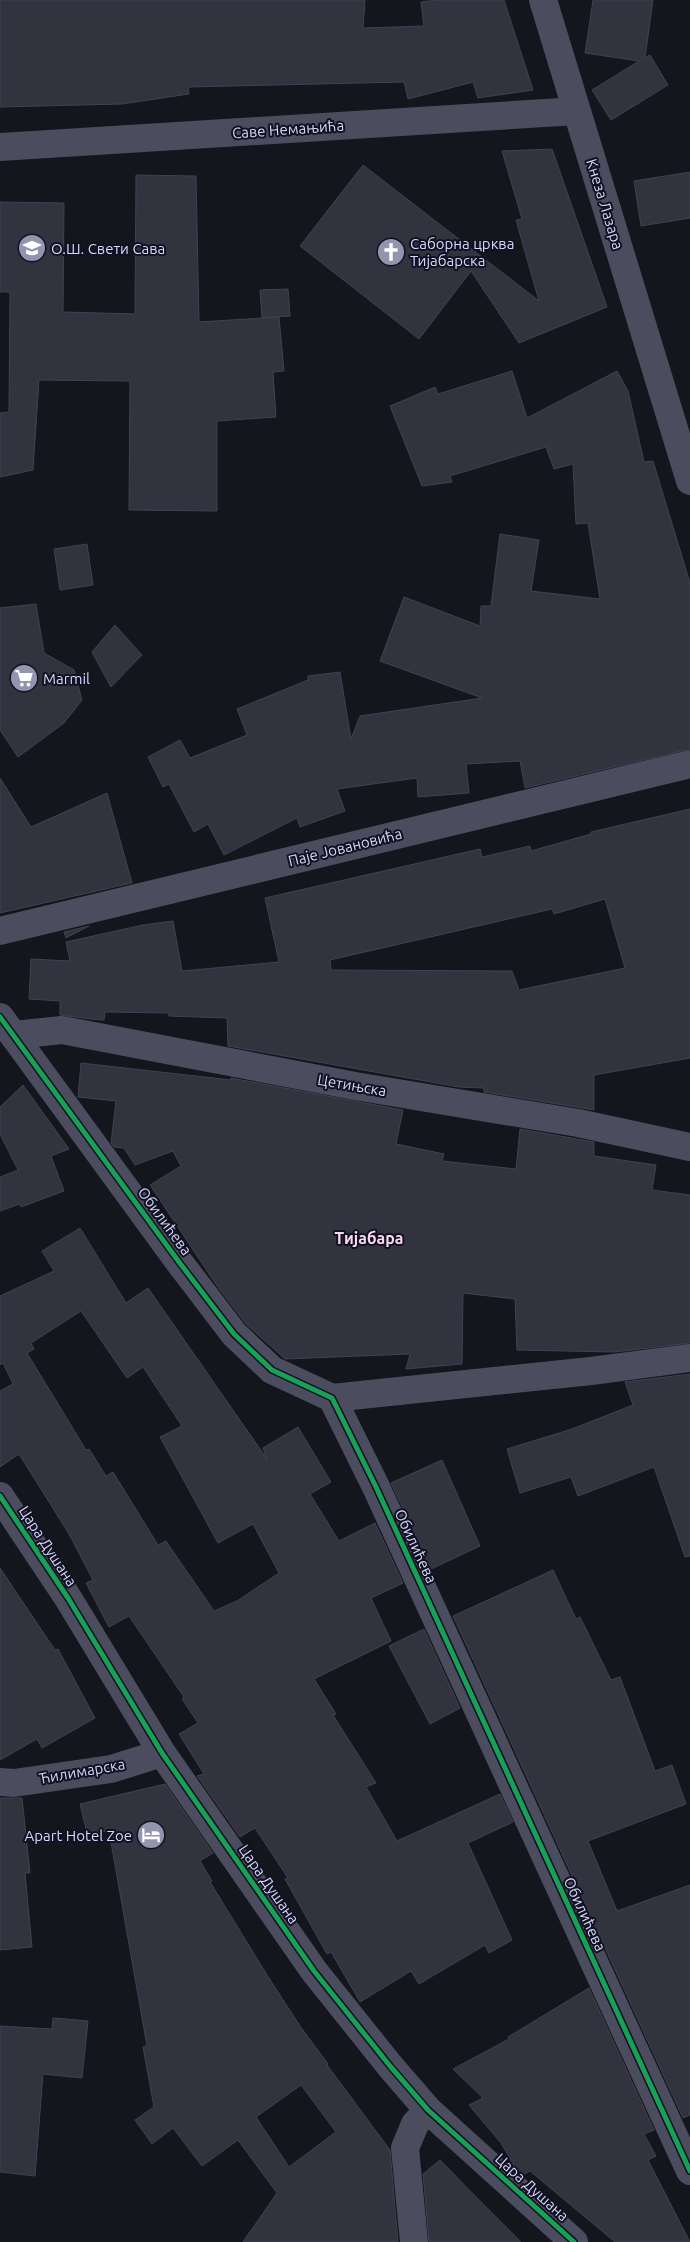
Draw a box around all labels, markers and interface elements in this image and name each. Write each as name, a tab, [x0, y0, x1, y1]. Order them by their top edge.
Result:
street label: Саве Немањића	[231, 117, 345, 141]
street label: Кнеза Лазара	[583, 157, 627, 251]
school or university icon: О.Ш. Свети Сава	[17, 233, 47, 263]
place label: Саборна црква Тијабарска	[410, 235, 514, 269]
church icon: Саборна црква Тијабарска	[376, 237, 406, 267]
place label: О.Ш. Свети Сава	[51, 240, 165, 257]
supermarket icon: Marmil	[9, 663, 39, 693]
place label: Marmil	[43, 670, 90, 687]
street label: Паје Јовановића	[286, 825, 404, 869]
street label: Цетињска	[316, 1071, 388, 1099]
street label: Обилићева	[135, 1184, 195, 1258]
district label: Тијабара	[335, 1229, 403, 1247]
street label: Цара Душана	[16, 1503, 80, 1589]
street label: Обилићева	[391, 1506, 441, 1586]
street label: Ћилимарска	[38, 1755, 126, 1787]
hotel icon: Apart Hotel Zoe	[136, 1820, 166, 1850]
place label: Apart Hotel Zoe	[25, 1827, 132, 1844]
street label: Цара Душана	[235, 1841, 303, 1927]
street label: Обилићева	[560, 1874, 610, 1954]
street label: Цара Душана	[492, 2150, 572, 2224]

